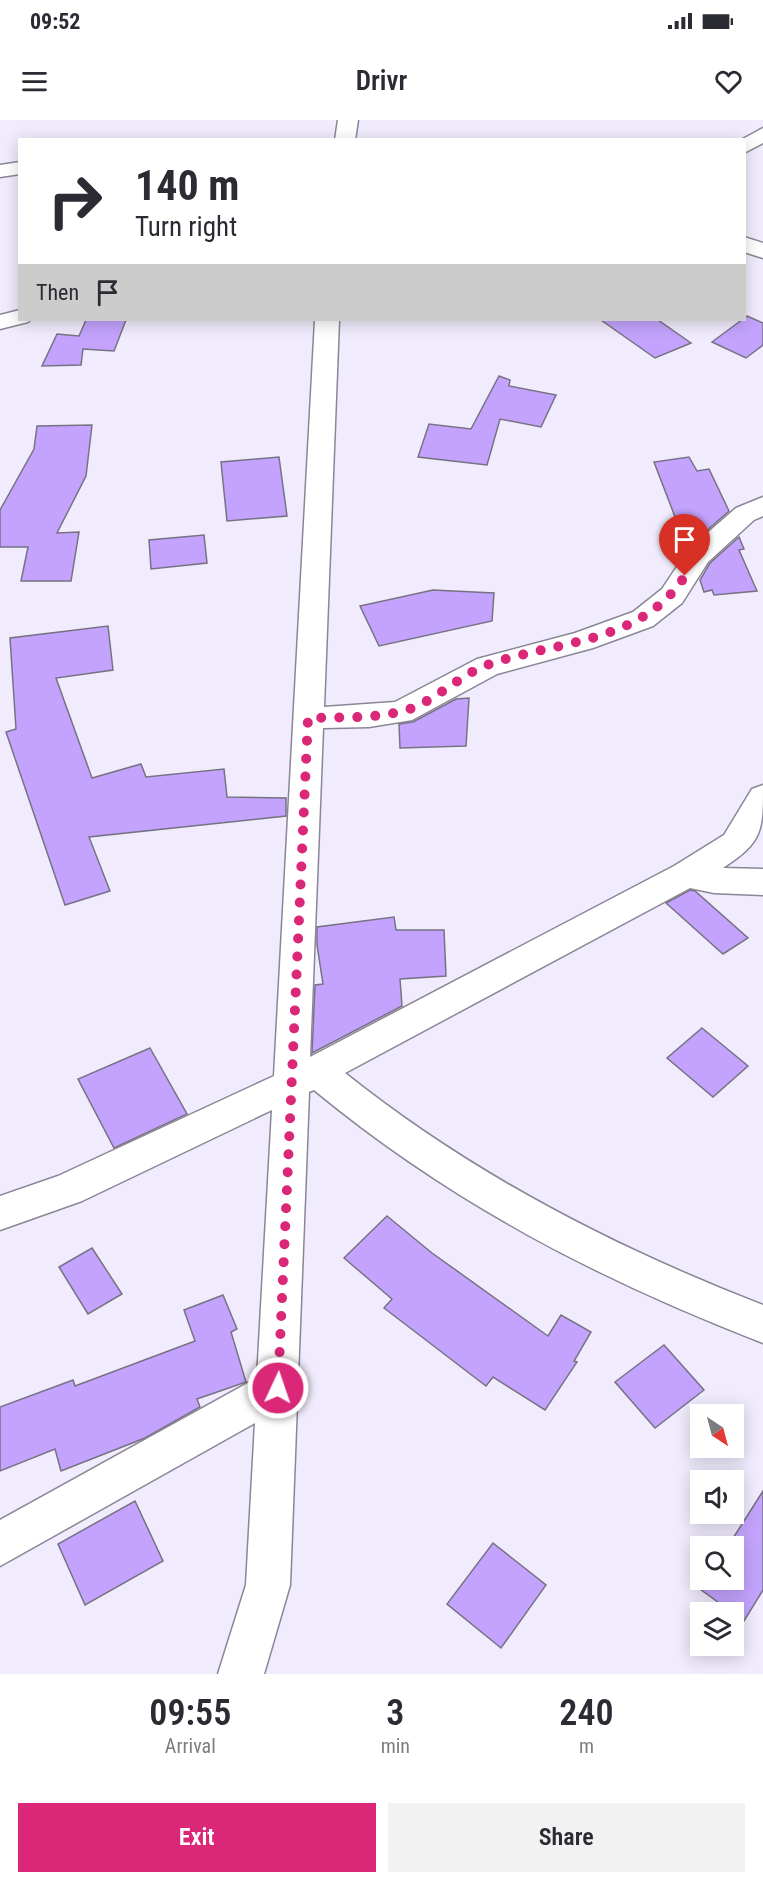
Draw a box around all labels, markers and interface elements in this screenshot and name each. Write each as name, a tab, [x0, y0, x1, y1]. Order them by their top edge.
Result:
text: 09:52	[30, 9, 81, 34]
icon: menu	[18, 65, 51, 98]
text: Drivr	[356, 65, 407, 97]
icon: heart	[712, 65, 745, 98]
text: 140 m	[135, 161, 240, 210]
icon: right	[36, 162, 114, 240]
text: Turn right	[135, 211, 237, 243]
icon: arrive	[91, 276, 124, 309]
text: Then	[36, 280, 79, 305]
pin	[659, 514, 710, 576]
icon: arrive	[668, 523, 701, 556]
position arrow	[246, 1356, 310, 1420]
north arrow	[690, 1404, 744, 1458]
map controls	[690, 1404, 744, 1656]
button: sound	[690, 1470, 744, 1524]
button: search	[690, 1536, 744, 1590]
button: layers	[690, 1602, 744, 1656]
text: 09:55	[149, 1692, 231, 1734]
text: 3	[386, 1692, 404, 1734]
text: 240	[559, 1692, 614, 1734]
text: Arrival	[165, 1734, 216, 1758]
text: min	[381, 1734, 410, 1758]
text: m	[579, 1734, 594, 1758]
button: Exit	[18, 1803, 376, 1872]
button: Share	[388, 1803, 745, 1872]

